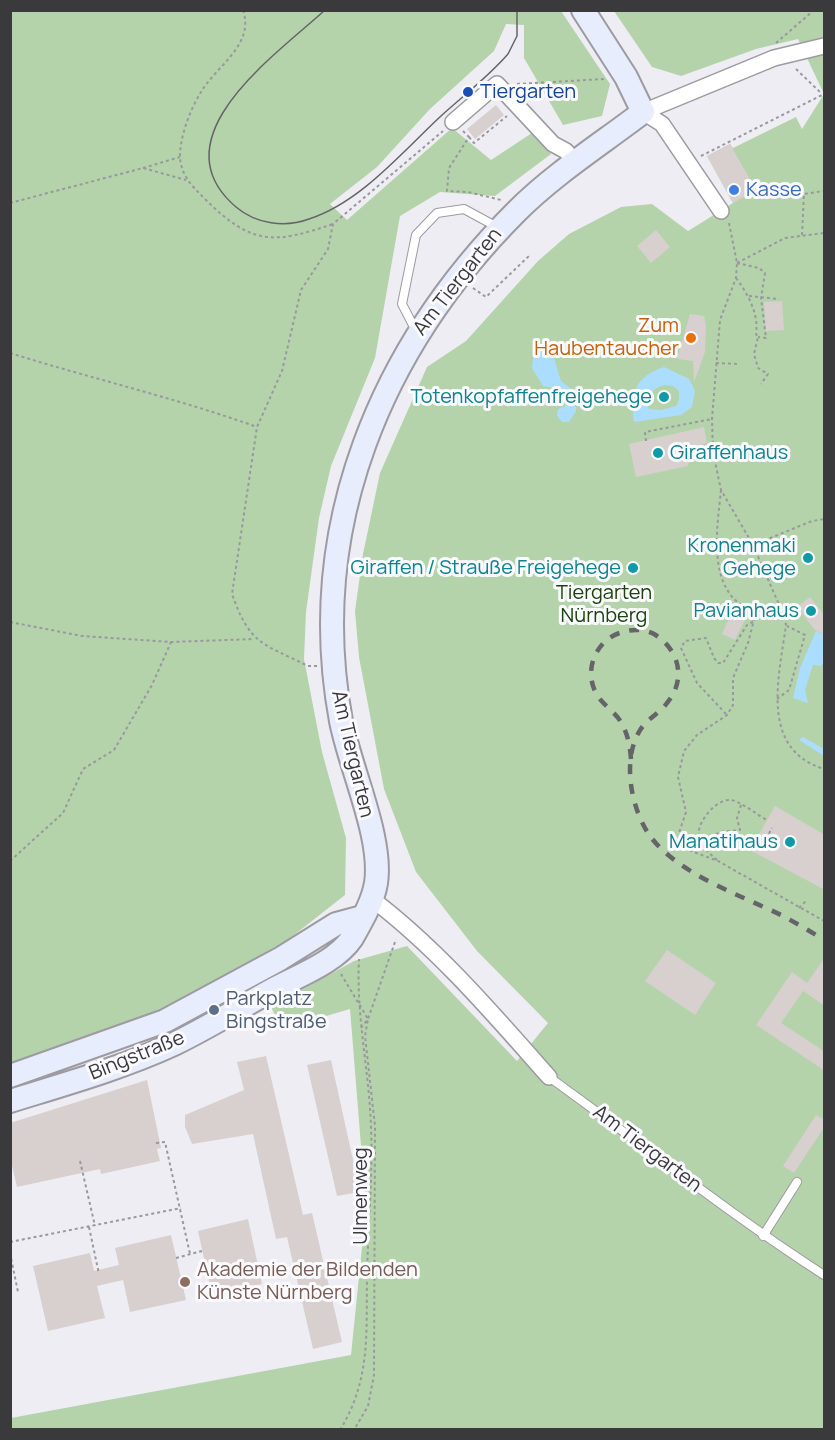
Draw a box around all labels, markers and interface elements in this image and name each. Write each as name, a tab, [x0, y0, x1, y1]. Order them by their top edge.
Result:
place label: Tiergarten	[480, 80, 576, 104]
marker: Tiergarten	[461, 85, 475, 99]
place label: Kasse	[746, 178, 802, 202]
marker: Kasse	[727, 183, 741, 197]
street label: Am Tiergarten	[409, 223, 507, 341]
place label: Zum Haubentaucher	[534, 314, 679, 361]
marker: Zum Haubentaucher	[684, 331, 698, 345]
place label: Totenkopfaffenfreigehege	[410, 385, 652, 409]
marker: Totenkopfaffenfreigehege	[657, 390, 671, 404]
place label: Giraffenhaus	[670, 441, 788, 465]
marker: Giraffenhaus	[651, 446, 665, 460]
place label: Kronenmaki Gehege	[688, 534, 796, 581]
marker: Kronenmaki Gehege	[801, 551, 815, 565]
place label: Giraffen / Strauße Freigehege	[351, 556, 621, 580]
marker: Giraffen / Strauße Freigehege	[626, 561, 640, 575]
park label: Tiergarten Nürnberg	[556, 581, 652, 628]
place label: Pavianhaus	[693, 599, 799, 623]
marker: Pavianhaus	[804, 604, 818, 618]
street label: Am Tiergarten	[326, 688, 378, 820]
place label: Manatihaus	[669, 830, 778, 854]
marker: Manatihaus	[783, 835, 797, 849]
place label: Parkplatz Bingstraße	[226, 987, 327, 1034]
marker: Parkplatz Bingstraße	[207, 1003, 221, 1017]
street label: Bingstraße	[86, 1026, 188, 1086]
street label: Am Tiergarten	[588, 1100, 706, 1198]
street label: Ulmenweg	[349, 1147, 373, 1245]
place label: Akademie der Bildenden Künste Nürnberg	[197, 1258, 418, 1305]
marker: Akademie der Bildenden Künste Nürnberg	[178, 1275, 192, 1289]

